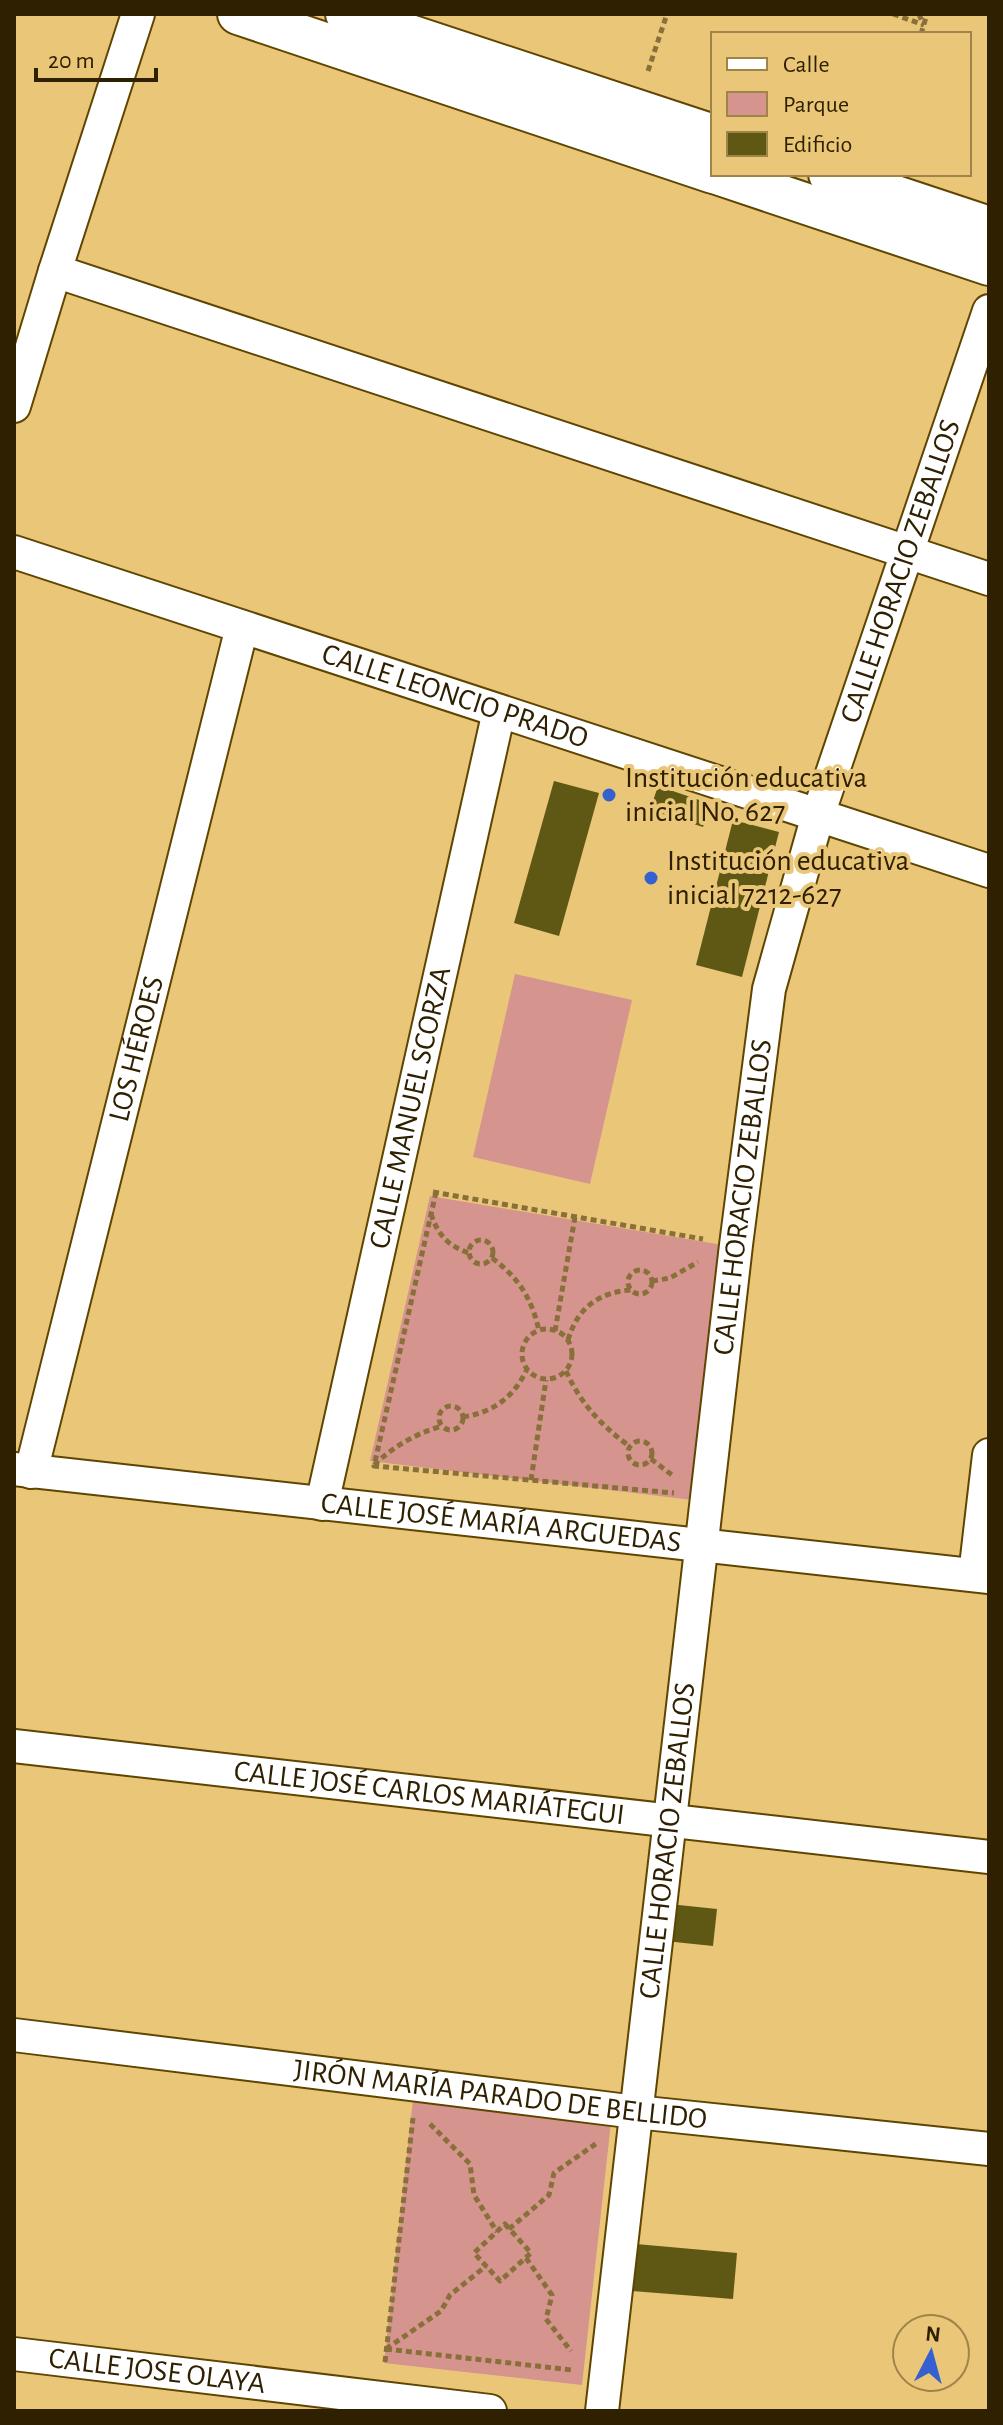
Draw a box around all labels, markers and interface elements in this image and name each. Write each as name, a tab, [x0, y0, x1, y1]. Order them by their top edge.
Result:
scale bar	[36, 32, 156, 82]
legend	[711, 32, 971, 176]
text: 20 m	[48, 49, 95, 73]
text: Calle	[783, 53, 830, 77]
text: Parque	[783, 93, 849, 117]
text: Edificio	[783, 133, 852, 157]
street label: CALLE HORACIO ZEBALLOS	[835, 416, 966, 727]
street label: CALLE LEONCIO PRADO	[318, 639, 592, 754]
place label: Institución educativa inicial No. 627	[625, 763, 867, 827]
marker: Institución educativa inicial No. 627	[600, 786, 618, 804]
place label: Institución educativa inicial 7212-627	[667, 846, 909, 910]
marker: Institución educativa inicial 7212-627	[642, 869, 660, 887]
street label: CALLE MANUEL SCORZA	[364, 964, 456, 1252]
street label: LOS HÉROES	[104, 973, 169, 1125]
street label: CALLE HORACIO ZEBALLOS	[708, 1037, 777, 1357]
street label: CALLE JOSÉ MARÍA ARGUEDAS	[319, 1488, 683, 1558]
street label: CALLE HORACIO ZEBALLOS	[634, 1681, 701, 2000]
street label: CALLE JOSÉ CARLOS MARIÁTEGUI	[232, 1756, 626, 1830]
street label: JIRÓN MARÍA PARADO DE BELLIDO	[292, 2055, 708, 2134]
north arrow	[891, 2313, 971, 2393]
text: N	[924, 2322, 942, 2346]
street label: CALLE JOSE OLAYA	[47, 2343, 267, 2399]

